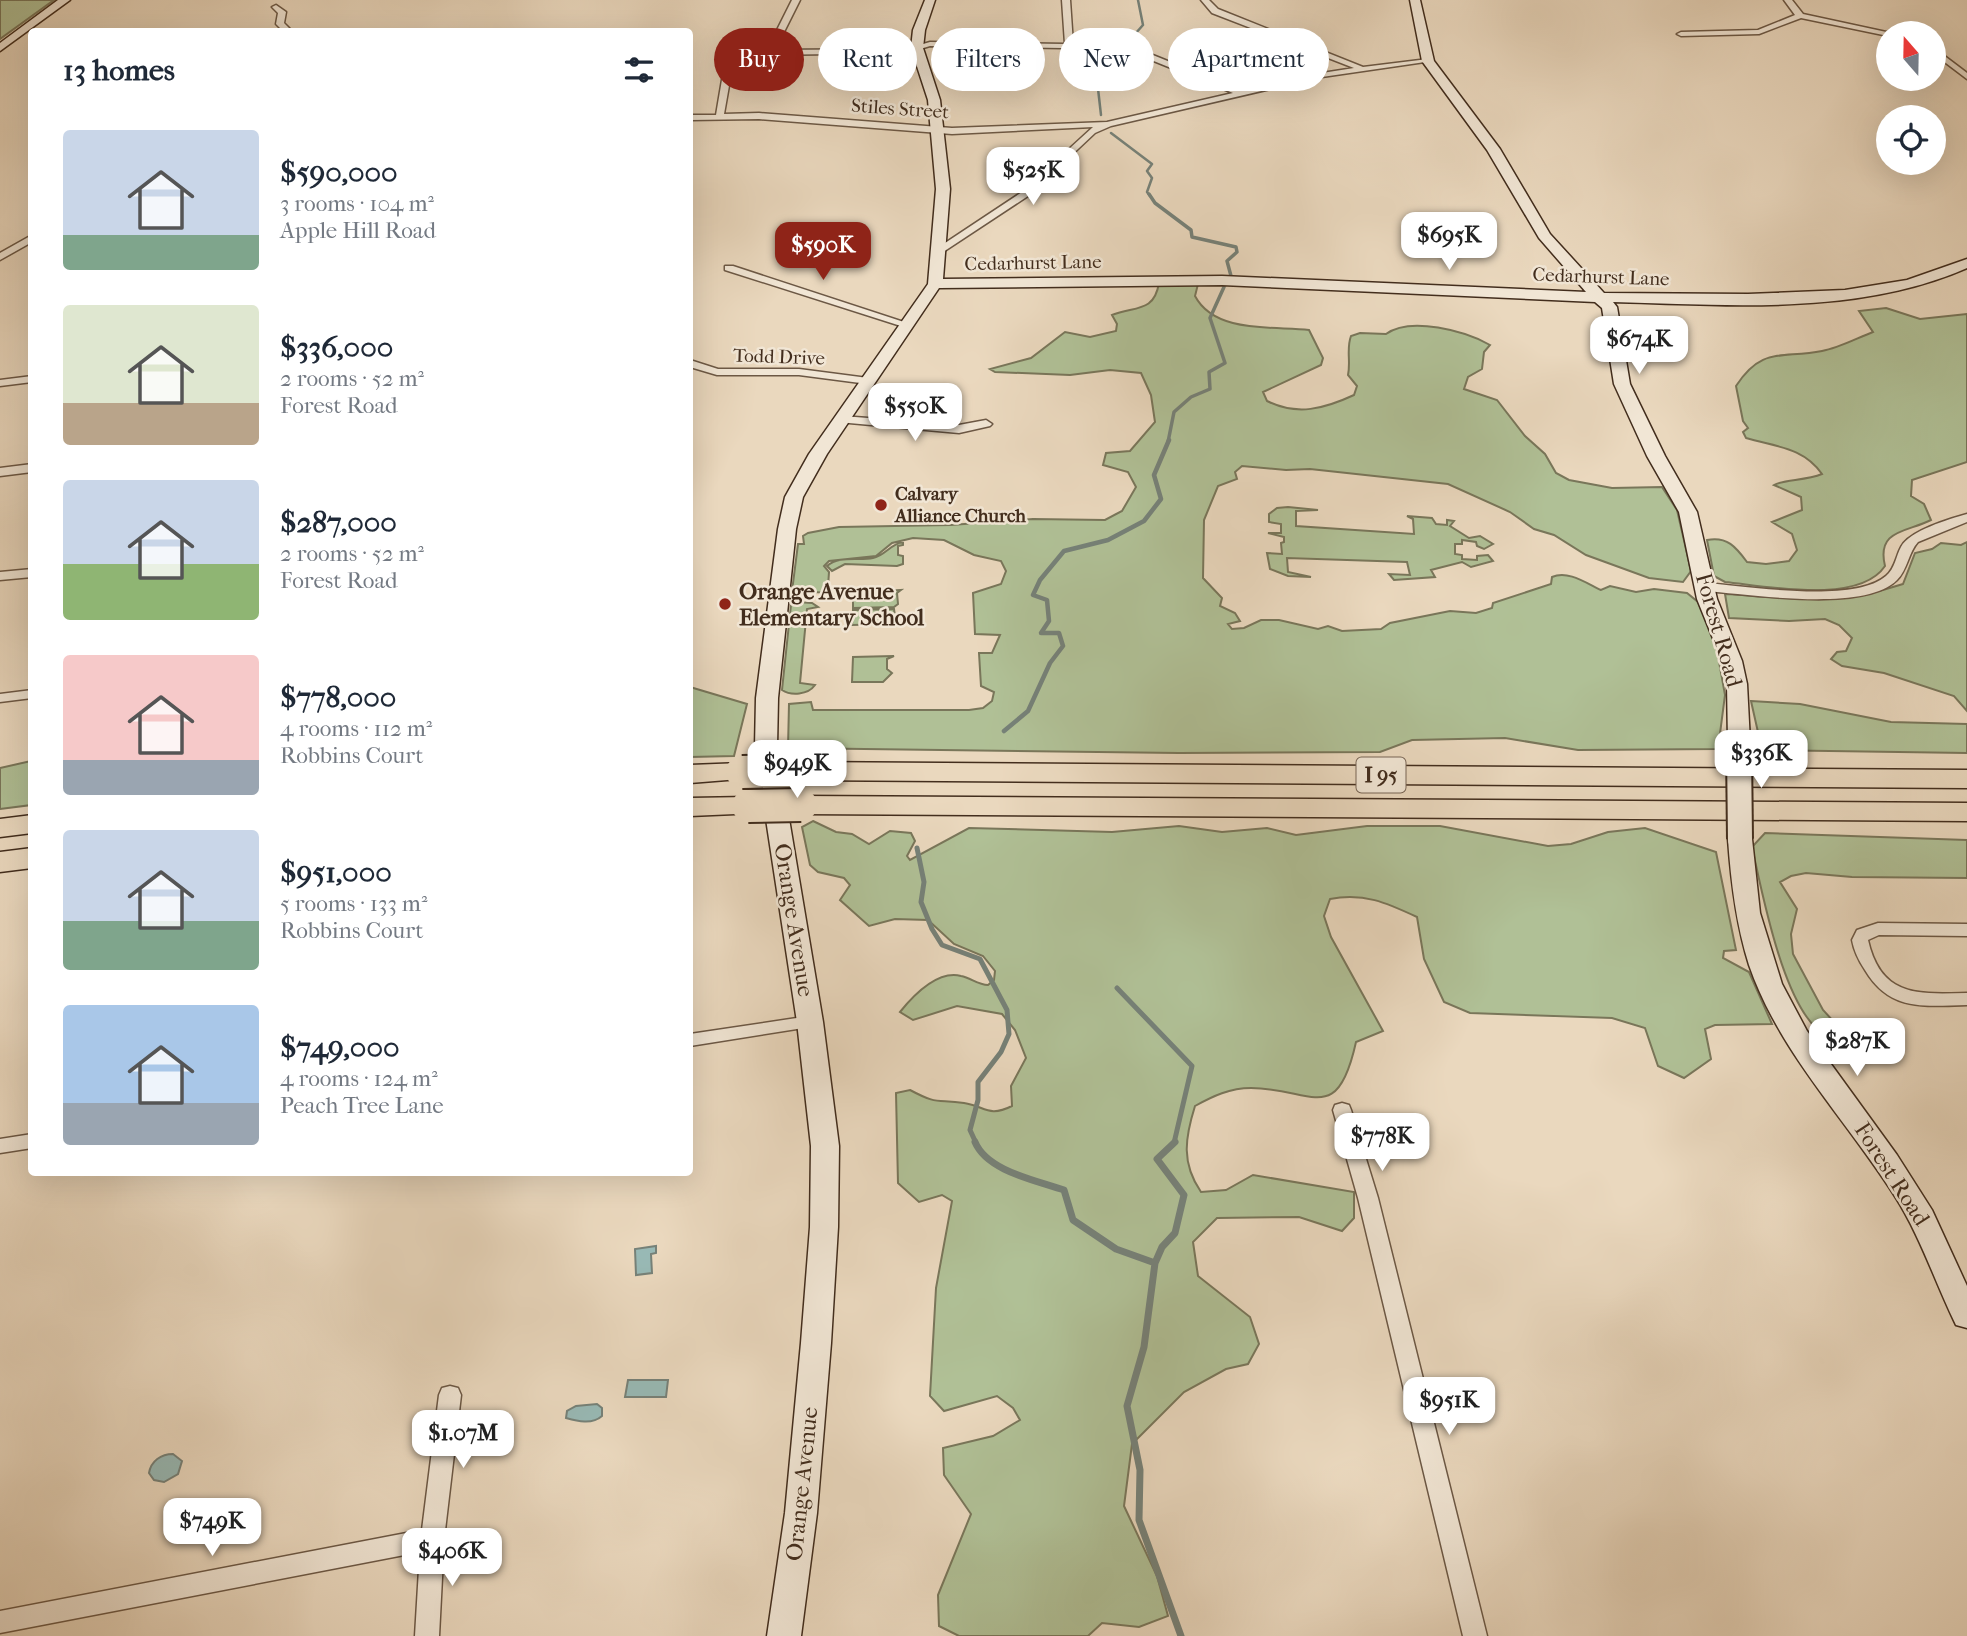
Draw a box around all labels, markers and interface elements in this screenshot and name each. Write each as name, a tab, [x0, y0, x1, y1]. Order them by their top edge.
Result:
north arrow	[1876, 21, 1946, 91]
map controls	[1876, 21, 1946, 175]
chip: Buy	[714, 28, 804, 91]
chip: Rent	[818, 28, 917, 91]
chip: Filters	[931, 28, 1045, 91]
chip: New	[1059, 28, 1154, 91]
chip: Apartment	[1168, 28, 1329, 91]
icon: filters	[620, 51, 658, 89]
text: 13 homes	[63, 53, 175, 88]
street label: Stiles Street	[850, 95, 950, 123]
button: locate	[1876, 105, 1946, 175]
pin: $525K	[984, 148, 1082, 207]
text: $590,000	[280, 155, 398, 190]
text: $525K	[1002, 156, 1064, 183]
icon: home	[119, 158, 203, 242]
text: 3 rooms · 104 m²	[280, 190, 434, 217]
pin: $695K	[1400, 212, 1498, 272]
text: Apple Hill Road	[280, 217, 436, 244]
text: $695K	[1417, 221, 1481, 248]
pin: $590K	[774, 222, 872, 282]
text: $590K	[791, 231, 855, 258]
street label: Cedarhurst Lane	[964, 251, 1102, 275]
street label: Cedarhurst Lane	[1532, 264, 1670, 290]
pin: $674K	[1590, 316, 1688, 376]
text: $674K	[1606, 325, 1672, 352]
text: $336,000	[280, 330, 393, 365]
icon: home	[119, 333, 203, 417]
street label: Todd Drive	[733, 344, 825, 370]
text: 2 rooms · 52 m²	[280, 365, 424, 392]
pin: $550K	[866, 384, 964, 443]
text: Forest Road	[280, 392, 398, 419]
text: $550K	[884, 392, 946, 419]
place label: Calvary Alliance Church	[894, 483, 1026, 527]
marker: Calvary Alliance Church	[873, 497, 889, 513]
text: $287,000	[280, 505, 397, 540]
icon: home	[119, 508, 203, 592]
text: 2 rooms · 52 m²	[280, 540, 424, 567]
text: Forest Road	[280, 567, 398, 594]
street label: Forest Road	[1690, 570, 1748, 691]
place label: Orange Avenue Elementary School	[739, 578, 925, 631]
marker: Orange Avenue Elementary School	[717, 596, 733, 612]
text: $778,000	[280, 680, 396, 715]
icon: home	[119, 683, 203, 767]
text: 4 rooms · 112 m²	[280, 715, 432, 742]
pin: $336K	[1712, 730, 1810, 790]
text: $336K	[1731, 739, 1791, 766]
pin: $949K	[748, 740, 846, 800]
text: Robbins Court	[280, 742, 423, 769]
text: $949K	[764, 749, 830, 776]
road number: I 95	[1356, 758, 1406, 792]
street label: Orange Avenue	[769, 841, 819, 999]
text: $951,000	[280, 855, 392, 890]
icon: home	[119, 858, 203, 942]
text: 5 rooms · 133 m²	[280, 890, 427, 917]
text: Robbins Court	[280, 917, 423, 944]
pin: $287K	[1808, 1018, 1906, 1078]
text: $287K	[1825, 1027, 1889, 1054]
text: $749,000	[280, 1030, 400, 1065]
icon: home	[119, 1033, 203, 1117]
text: 4 rooms · 124 m²	[280, 1065, 438, 1092]
text: Peach Tree Lane	[280, 1092, 444, 1119]
pin: $778K	[1333, 1114, 1431, 1173]
street label: Forest Road	[1849, 1117, 1936, 1231]
text: $778K	[1350, 1122, 1414, 1149]
pin: $951K	[1400, 1378, 1498, 1437]
text: $951K	[1419, 1386, 1479, 1413]
street label: Orange Avenue	[780, 1406, 824, 1562]
pin: $1.07M	[406, 1410, 520, 1470]
text: $1.07M	[428, 1419, 498, 1446]
pin: $749K	[163, 1498, 261, 1558]
text: $749K	[179, 1507, 245, 1534]
pin: $406K	[403, 1528, 501, 1588]
text: $406K	[418, 1537, 486, 1564]

